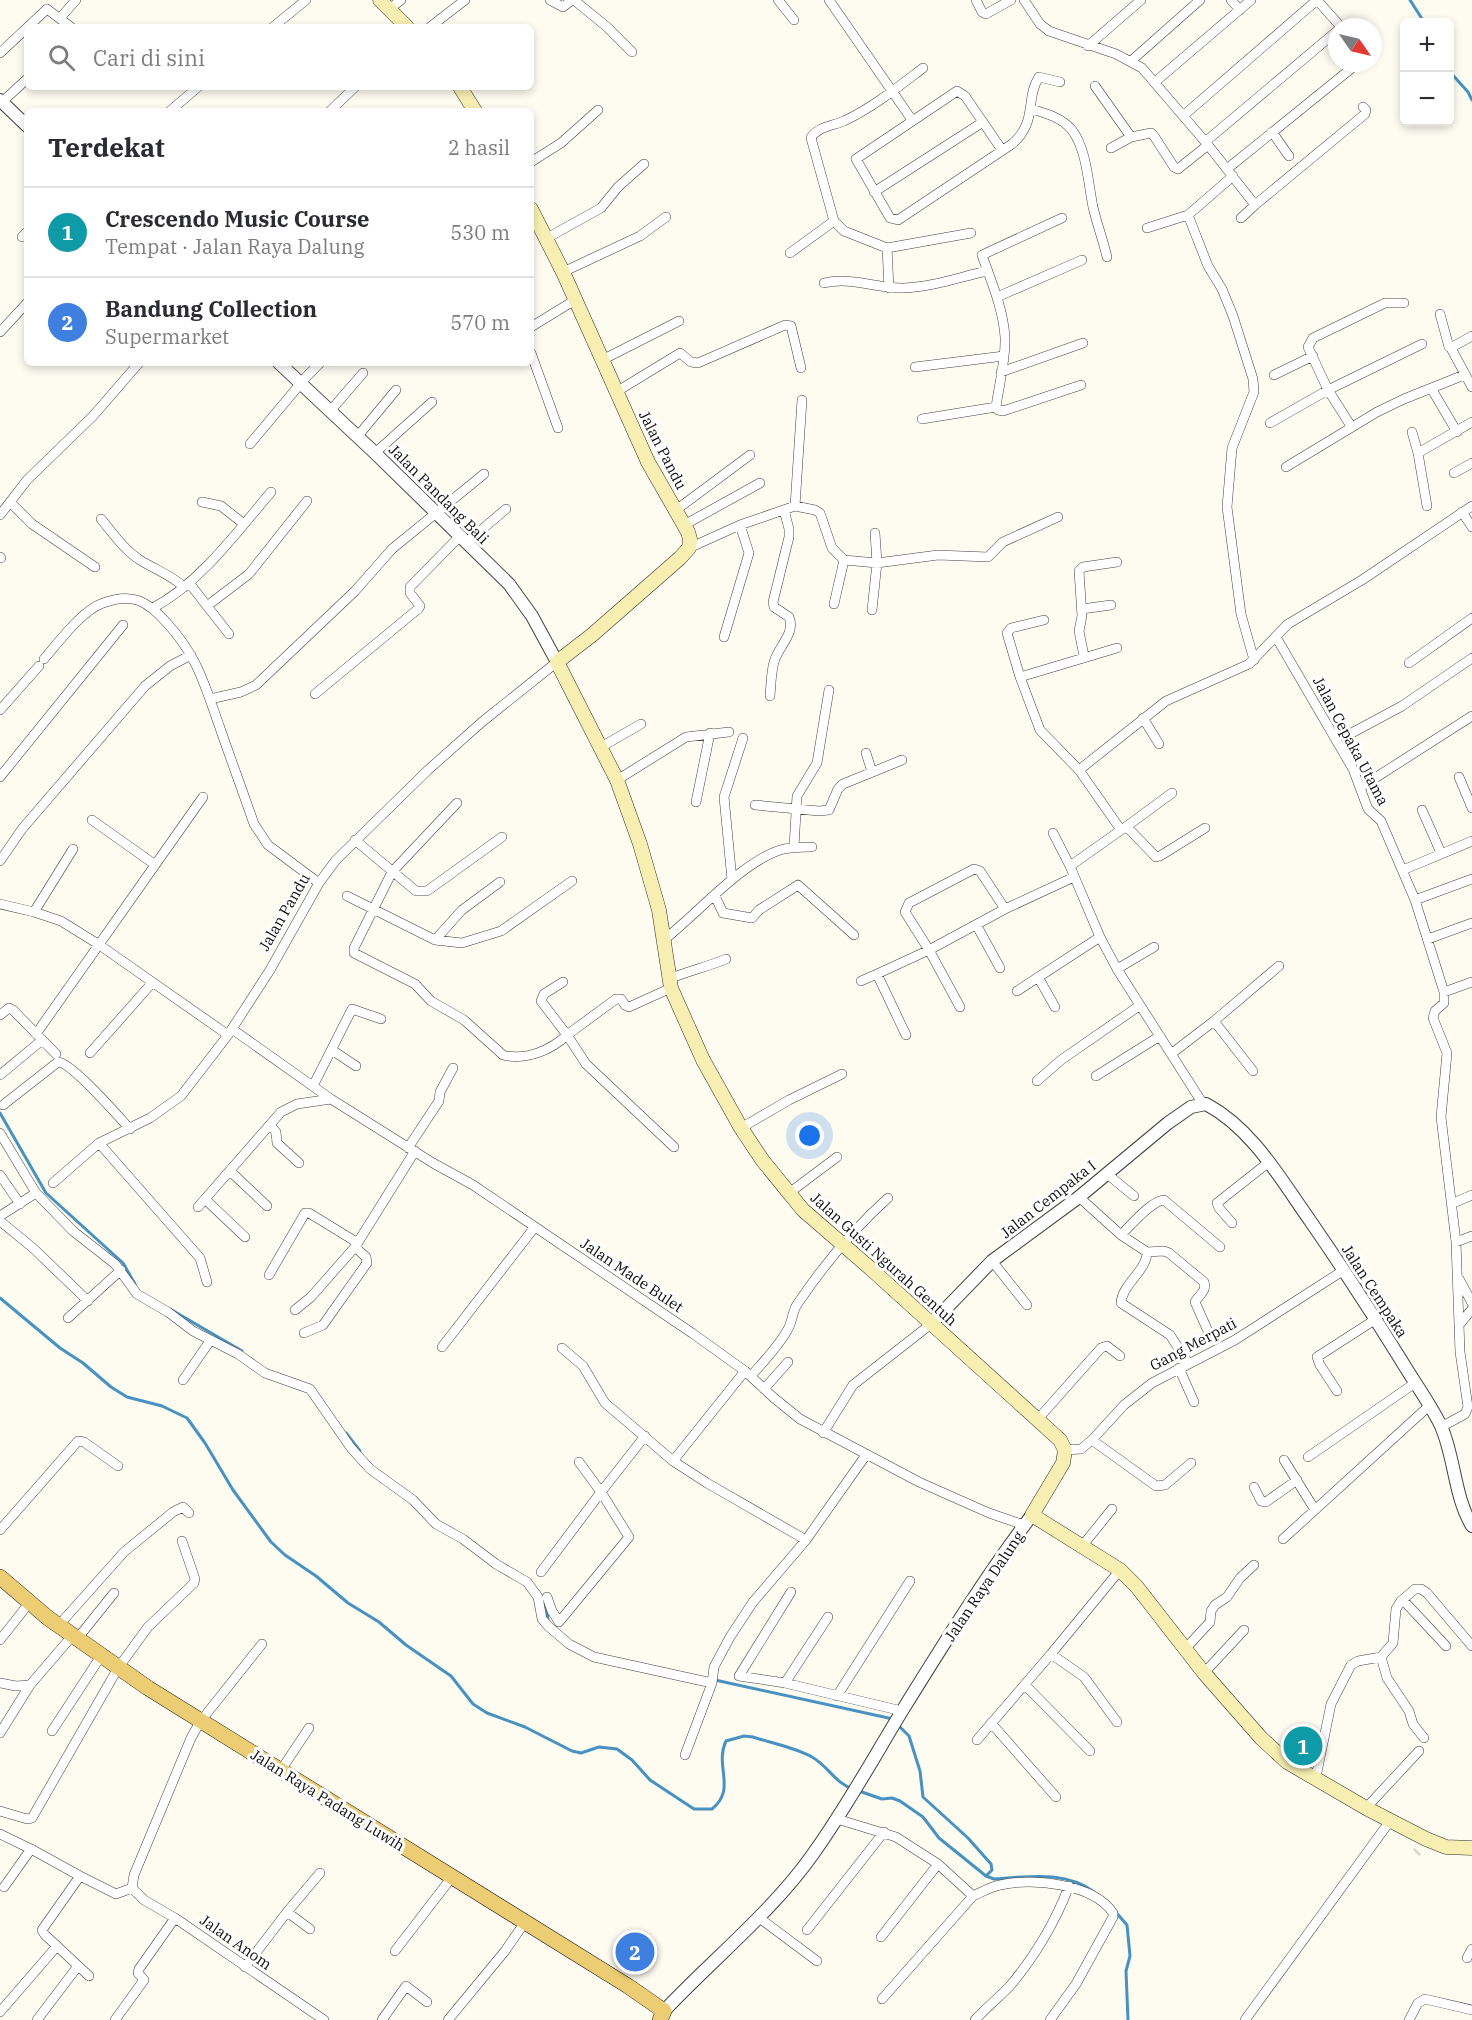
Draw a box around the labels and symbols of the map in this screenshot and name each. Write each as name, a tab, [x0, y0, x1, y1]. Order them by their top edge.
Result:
north arrow	[1328, 18, 1382, 72]
street label: Jalan Pandu	[635, 407, 691, 493]
street label: Jalan Pandang Bali	[385, 440, 493, 548]
street label: Jalan Cepaka Utama	[1309, 673, 1393, 809]
street label: Jalan Pandu	[254, 870, 314, 954]
your location	[795, 1121, 824, 1150]
street label: Jalan Cempaka I	[997, 1156, 1099, 1242]
street label: Jalan Gusti Ngurah Gentuh	[807, 1188, 961, 1330]
street label: Jalan Made Bulet	[577, 1234, 687, 1316]
street label: Jalan Cempaka	[1338, 1241, 1412, 1341]
street label: Gang Merpati	[1146, 1313, 1240, 1375]
street label: Jalan Raya Dalung	[940, 1527, 1028, 1645]
pin: 1	[1284, 1724, 1322, 1768]
street label: Jalan Raya Padang Luwih	[247, 1745, 409, 1855]
street label: Jalan Anom	[196, 1910, 276, 1974]
pin: 2	[616, 1930, 654, 1974]

